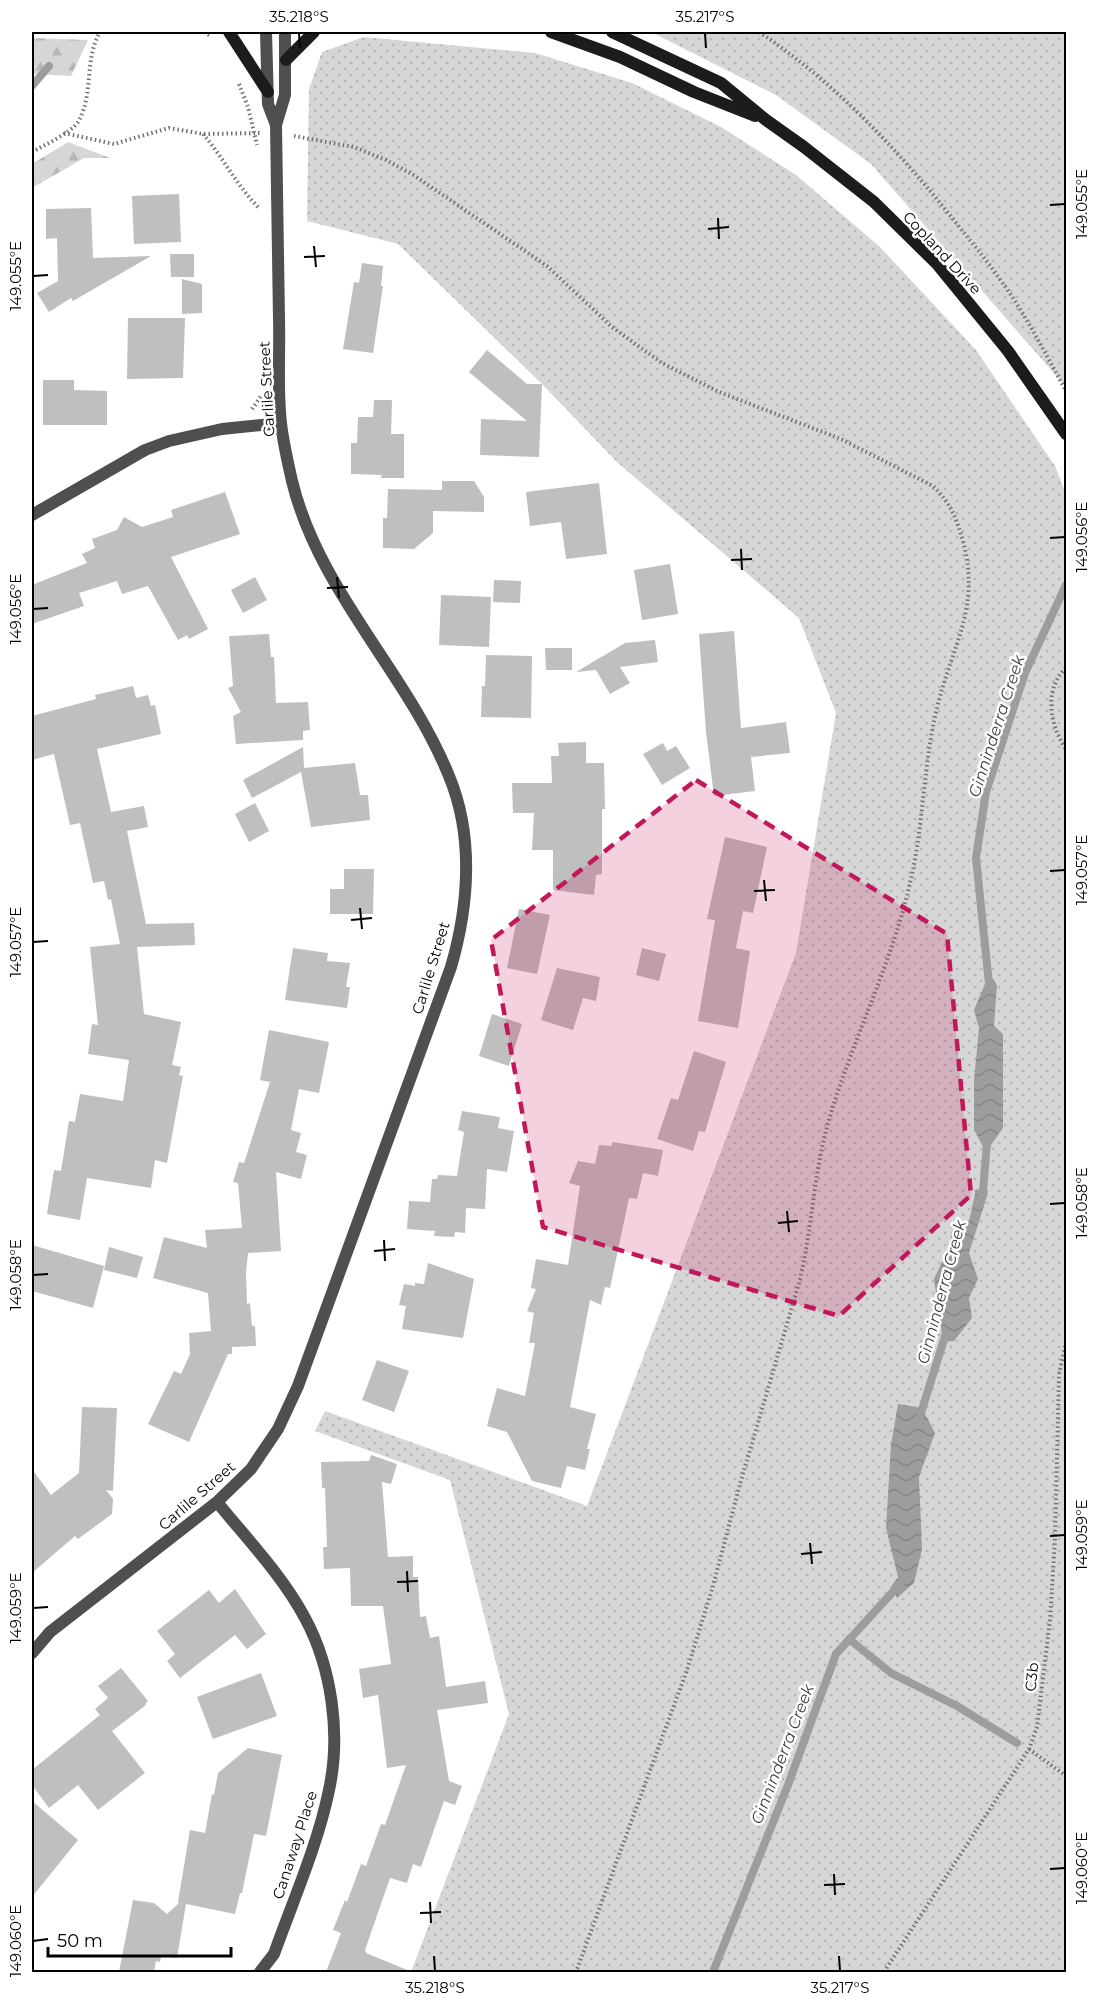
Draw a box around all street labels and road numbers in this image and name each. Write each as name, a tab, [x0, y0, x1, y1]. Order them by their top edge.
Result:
street label: Copland Drive	[899, 207, 986, 298]
street label: Carlile Street	[255, 341, 278, 437]
street label: Carlile Street	[407, 919, 454, 1016]
street label: Carlile Street	[154, 1457, 239, 1534]
street label: C3b	[1021, 1661, 1042, 1692]
street label: Canaway Place	[268, 1788, 321, 1901]

